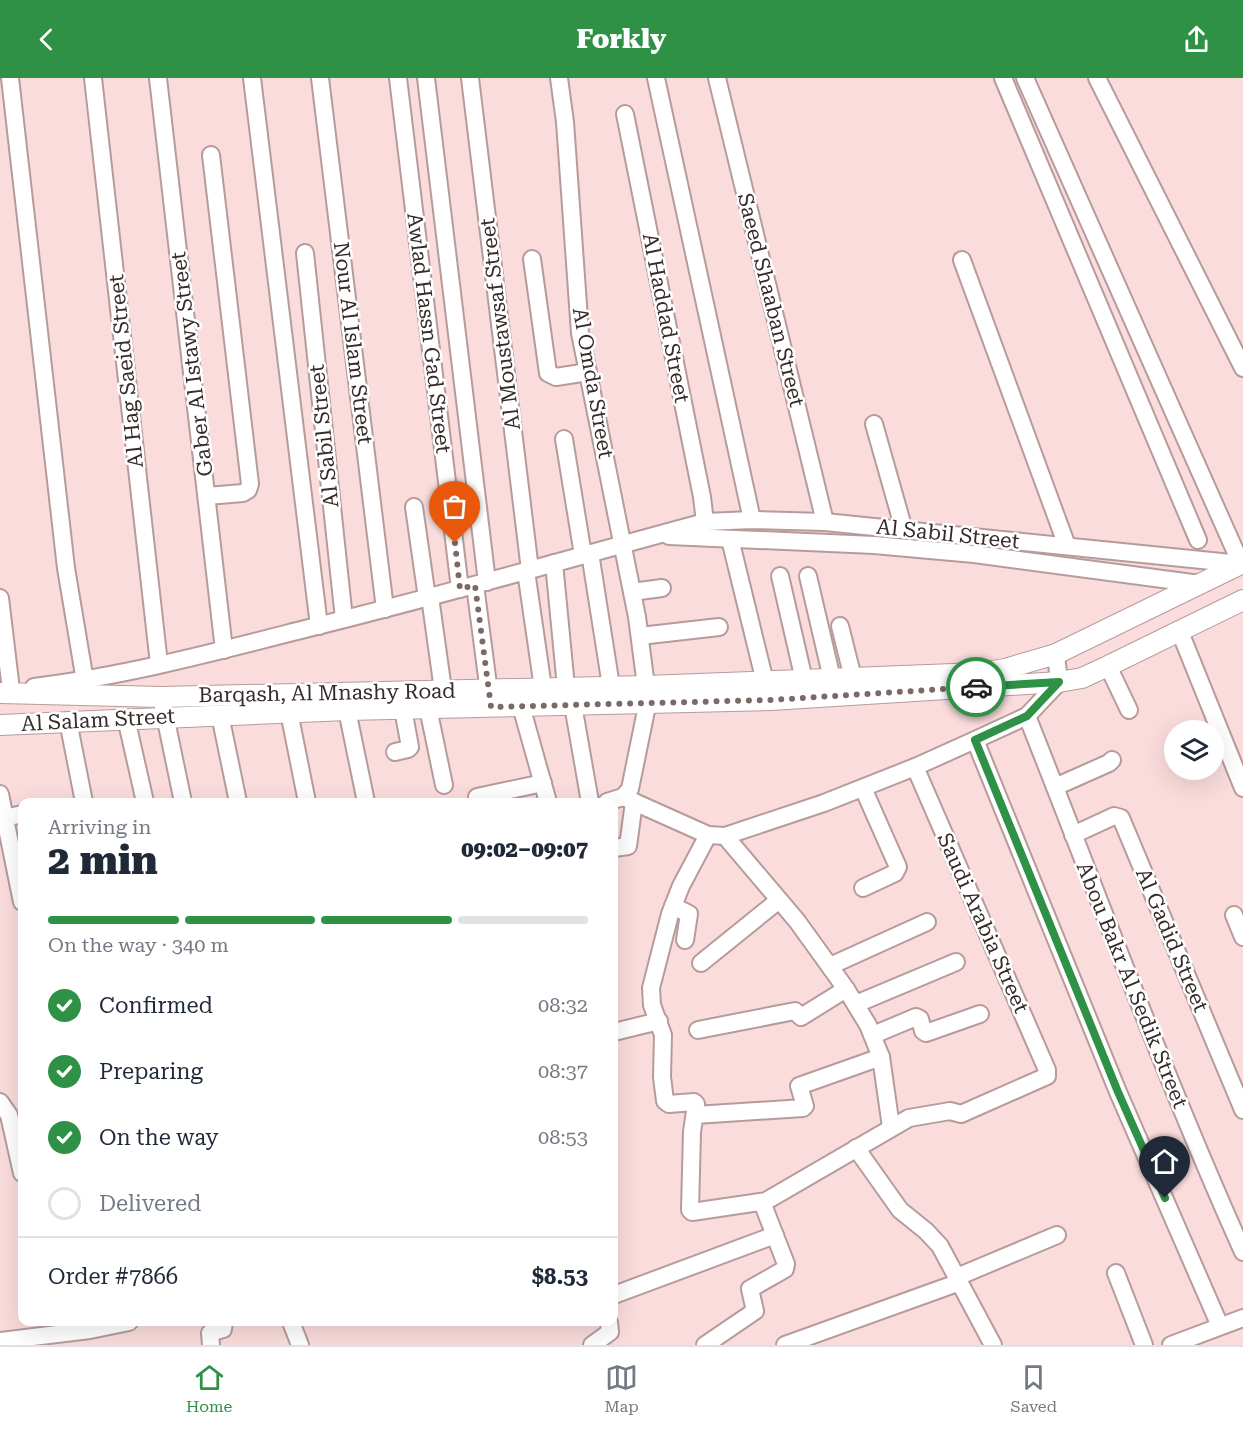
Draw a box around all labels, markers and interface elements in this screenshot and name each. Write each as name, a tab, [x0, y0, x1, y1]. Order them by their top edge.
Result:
icon: back	[30, 23, 63, 56]
text: Forkly	[576, 23, 667, 55]
icon: share	[1180, 23, 1213, 56]
street label: Saeed Shaaban Street	[733, 191, 809, 410]
street label: Awlad Hassn Gad Street	[402, 211, 456, 455]
street label: Al Moustawsaf Street	[475, 216, 525, 431]
street label: Al Haddad Street	[638, 231, 694, 405]
street label: Nour Al Islam Street	[329, 240, 377, 446]
street label: Gaber Al Istawy Street	[166, 250, 218, 478]
street label: Al Hag Saeid Street	[104, 273, 148, 469]
street label: Al Omda Street	[568, 306, 618, 461]
street label: Al Sabil Street	[305, 363, 343, 509]
pin	[429, 481, 480, 543]
icon: bag	[438, 490, 471, 523]
street label: Al Sabil Street	[875, 515, 1021, 553]
courier	[946, 657, 1006, 717]
icon: car	[960, 671, 993, 704]
street label: Barqash, Al Mnashy Road	[198, 679, 456, 707]
street label: Al Salam Street	[21, 704, 176, 736]
map controls	[1164, 720, 1224, 780]
button: layers	[1164, 720, 1224, 780]
text: Arriving in	[48, 815, 151, 839]
street label: Saudi Arabia Street	[932, 829, 1034, 1017]
text: 09:02–09:07	[461, 837, 588, 862]
text: 2 min	[48, 838, 158, 884]
street label: Abou Bakr Al Sedik Street	[1072, 858, 1193, 1112]
street label: Al Gadid Street	[1131, 865, 1213, 1016]
text: On the way · 340 m	[48, 933, 229, 957]
icon: check	[48, 989, 81, 1022]
text: Confirmed	[99, 993, 213, 1018]
text: 08:32	[538, 993, 588, 1017]
icon: check	[48, 1055, 81, 1088]
text: Preparing	[99, 1059, 203, 1084]
text: 08:37	[538, 1059, 588, 1083]
icon: check	[48, 1121, 81, 1154]
text: On the way	[99, 1125, 219, 1150]
text: 08:53	[538, 1125, 588, 1149]
pin	[1139, 1136, 1190, 1198]
icon: home	[1148, 1145, 1181, 1178]
text: Delivered	[99, 1191, 201, 1216]
text: Order #7866	[48, 1264, 178, 1289]
text: $8.53	[532, 1264, 588, 1289]
tab: Home	[186, 1361, 232, 1416]
tab: Map	[604, 1361, 639, 1416]
tab: Saved	[1011, 1361, 1057, 1416]

